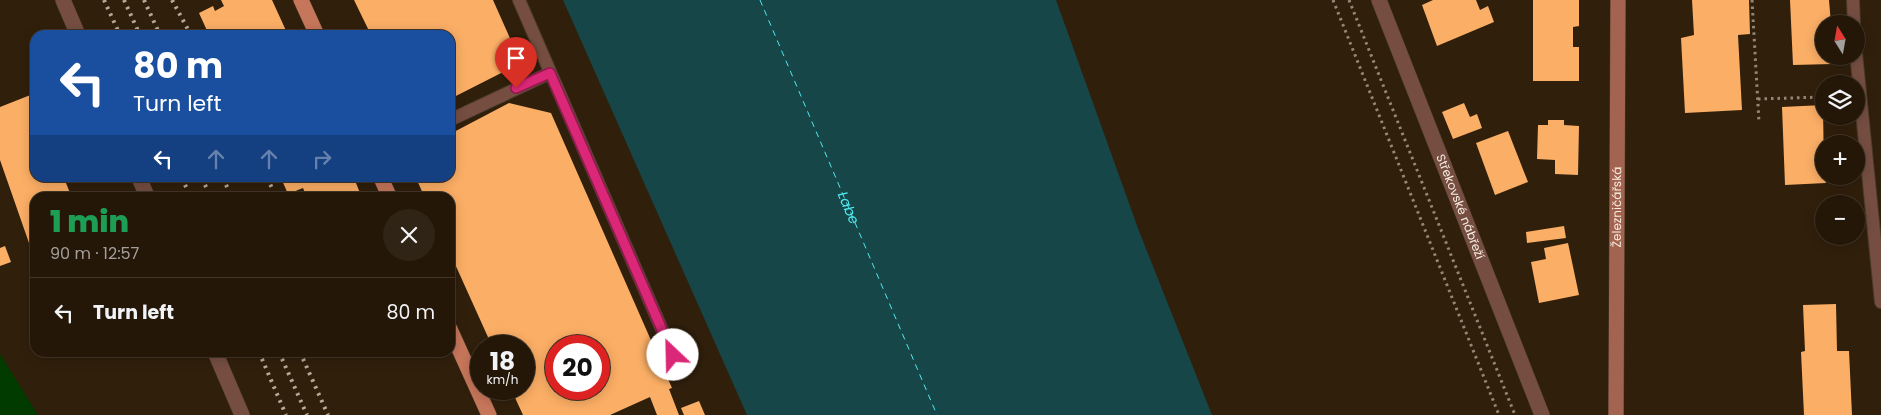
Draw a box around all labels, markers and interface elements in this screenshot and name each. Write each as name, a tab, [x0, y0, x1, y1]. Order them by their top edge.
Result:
north arrow	[1815, 15, 1865, 65]
map controls	[1815, 15, 1865, 245]
pin	[495, 37, 537, 88]
text: 80 m	[133, 41, 223, 90]
icon: arrive	[502, 44, 530, 72]
icon: left	[50, 50, 115, 115]
button: layers	[1815, 75, 1865, 125]
text: Turn left	[133, 88, 221, 119]
button: +	[1815, 135, 1865, 185]
icon: left	[149, 145, 177, 173]
icon: ahead	[202, 145, 230, 173]
icon: ahead	[255, 145, 283, 173]
icon: right	[308, 145, 336, 173]
street label: Střekovské nábřeží	[1432, 152, 1489, 261]
street label: Železničářská	[1608, 166, 1625, 248]
water label: Labe	[833, 188, 865, 228]
button: −	[1815, 195, 1865, 245]
text: 1 min	[50, 200, 129, 243]
button: close	[383, 209, 435, 261]
text: 90 m · 12:57	[50, 242, 139, 265]
icon: left	[50, 299, 78, 327]
text: Turn left	[93, 299, 174, 326]
text: 80 m	[386, 299, 435, 326]
position arrow	[646, 328, 698, 380]
speed limit sign: 20	[545, 335, 610, 400]
text: 18	[490, 344, 515, 379]
text: km/h	[487, 371, 518, 388]

